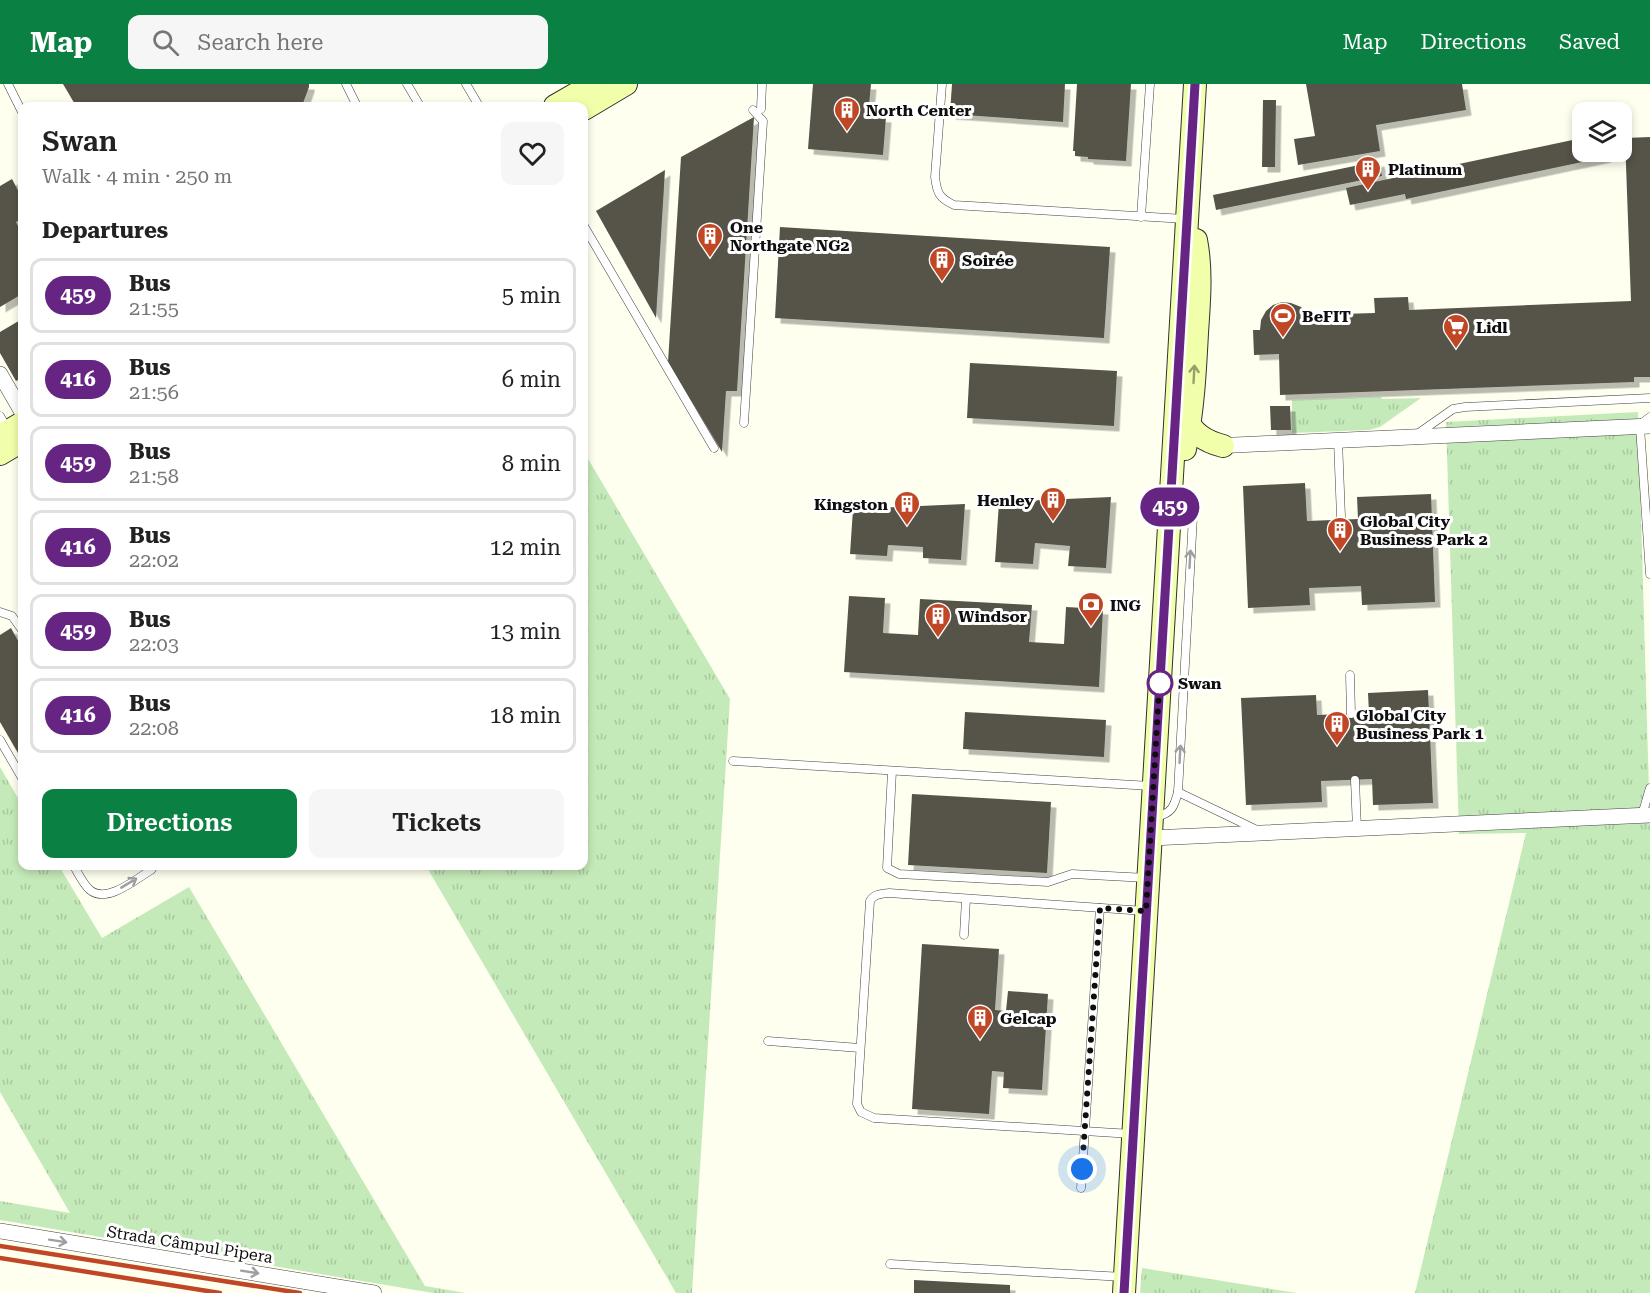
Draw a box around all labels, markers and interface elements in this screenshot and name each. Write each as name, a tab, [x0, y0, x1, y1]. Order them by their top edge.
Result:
search box	[128, 15, 548, 69]
text: Map	[30, 26, 92, 59]
icon: search	[149, 26, 182, 59]
text: Search here	[197, 30, 323, 55]
text: Map	[1343, 30, 1387, 54]
text: Directions	[1420, 30, 1526, 54]
text: Saved	[1559, 30, 1620, 54]
building icon: North Center	[832, 95, 862, 133]
place label: North Center	[866, 101, 972, 120]
map controls	[1572, 102, 1632, 162]
button: layers	[1572, 102, 1632, 162]
button: heart	[501, 122, 564, 185]
text: Swan	[42, 125, 117, 158]
building icon: Platinum	[1353, 154, 1383, 192]
place label: Platinum	[1388, 160, 1463, 179]
text: Walk · 4 min · 250 m	[42, 164, 232, 188]
text: Departures	[42, 218, 168, 243]
place label: One Northgate NG2	[730, 218, 849, 255]
building icon: One Northgate NG2	[695, 221, 725, 259]
building icon: Soirée	[927, 245, 957, 283]
place label: Soirée	[962, 251, 1014, 270]
text: Bus	[129, 271, 171, 296]
text: 459	[60, 283, 96, 307]
text: 5 min	[502, 283, 561, 308]
text: 21:55	[129, 296, 179, 320]
sports icon: BeFIT	[1268, 301, 1298, 339]
place label: BeFIT	[1302, 307, 1351, 326]
supermarket icon: Lidl	[1441, 312, 1471, 350]
place label: Lidl	[1476, 318, 1508, 337]
text: Bus	[129, 355, 171, 380]
one-way arrow	[1189, 365, 1200, 385]
text: 416	[60, 367, 96, 391]
text: 6 min	[502, 367, 561, 392]
text: 21:56	[129, 380, 179, 404]
text: Bus	[129, 439, 171, 464]
text: 459	[60, 451, 96, 475]
text: 8 min	[502, 451, 561, 476]
text: 21:58	[129, 464, 179, 488]
building icon: Henley	[1038, 485, 1068, 523]
line badge: 459	[1136, 488, 1204, 526]
building icon: Kingston	[892, 489, 922, 527]
place label: Henley	[977, 491, 1034, 510]
place label: Kingston	[814, 495, 888, 514]
text: 459	[1152, 495, 1188, 519]
place label: Global City Business Park 2	[1360, 512, 1488, 549]
building icon: Global City Business Park 2	[1325, 515, 1355, 553]
text: Bus	[129, 523, 171, 548]
text: 416	[60, 535, 96, 559]
text: 12 min	[490, 535, 561, 560]
text: 22:02	[129, 548, 179, 572]
one-way arrow	[1185, 549, 1196, 569]
bank icon: ING	[1076, 590, 1106, 628]
place label: ING	[1110, 596, 1142, 615]
building icon: Windsor	[923, 601, 953, 639]
text: Bus	[129, 607, 171, 632]
place label: Windsor	[958, 607, 1027, 626]
text: 459	[60, 619, 96, 643]
text: 13 min	[490, 619, 561, 644]
text: 22:03	[129, 632, 179, 656]
marker: Swan	[1147, 670, 1173, 696]
place label: Swan	[1178, 674, 1222, 693]
text: Bus	[129, 691, 171, 716]
text: 416	[60, 703, 96, 727]
text: 18 min	[490, 703, 561, 728]
place label: Global City Business Park 1	[1356, 706, 1484, 743]
building icon: Global City Business Park 1	[1322, 709, 1352, 747]
text: 22:08	[129, 716, 179, 740]
one-way arrow	[1175, 744, 1186, 764]
button: Directions	[42, 789, 297, 858]
button: Tickets	[309, 789, 564, 858]
one-way arrow	[120, 877, 137, 889]
building icon: Gelcap	[965, 1003, 995, 1041]
place label: Gelcap	[1000, 1009, 1057, 1028]
your location	[1067, 1154, 1097, 1184]
street label: Strada Câmpul Pipera	[106, 1222, 275, 1267]
one-way arrow	[47, 1235, 67, 1246]
one-way arrow	[240, 1267, 259, 1278]

